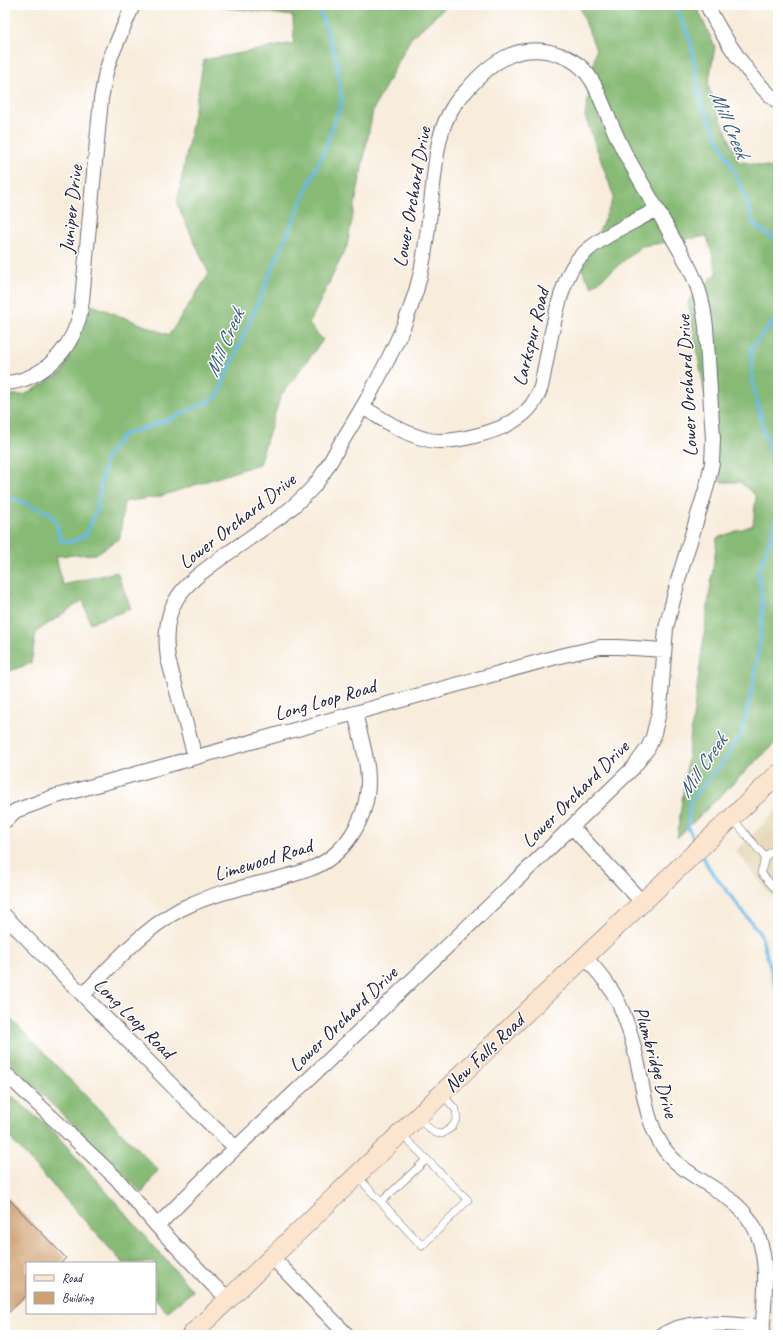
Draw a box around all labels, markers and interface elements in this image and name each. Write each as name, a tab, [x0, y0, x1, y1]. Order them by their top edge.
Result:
water label: Mill Creek	[704, 87, 757, 165]
street label: Lower Orchard Drive	[387, 124, 437, 269]
street label: Juniper Drive	[54, 163, 88, 255]
street label: Larkspur Road	[507, 283, 556, 388]
water label: Mill Creek	[198, 302, 251, 380]
street label: Lower Orchard Drive	[671, 313, 703, 457]
street label: Lower Orchard Drive	[173, 467, 302, 575]
street label: Long Loop Road	[271, 673, 382, 726]
water label: Mill Creek	[672, 727, 734, 802]
street label: Lower Orchard Drive	[516, 734, 635, 853]
street label: Limewood Road	[211, 832, 318, 887]
street label: Lower Orchard Drive	[283, 960, 404, 1077]
street label: Long Loop Road	[88, 972, 182, 1066]
street label: Plumbridge Drive	[628, 1004, 684, 1122]
street label: New Falls Road	[438, 1006, 532, 1098]
legend	[26, 1262, 156, 1314]
text: Road	[62, 1270, 84, 1286]
text: Building	[62, 1290, 94, 1306]

